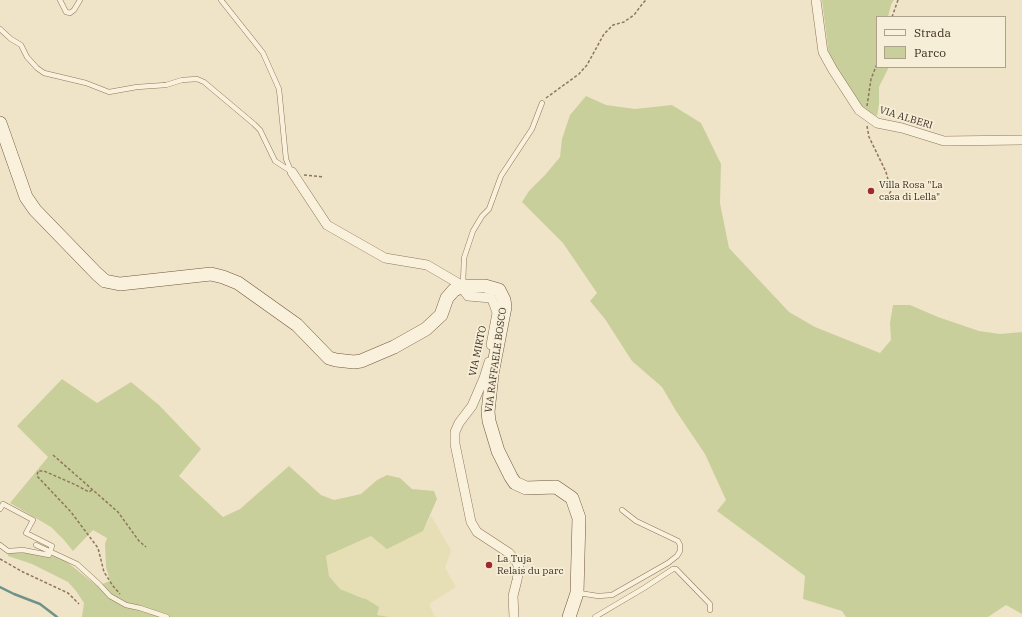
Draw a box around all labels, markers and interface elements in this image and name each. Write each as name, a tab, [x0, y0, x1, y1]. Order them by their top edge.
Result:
legend	[876, 16, 1006, 68]
text: Strada	[914, 25, 951, 40]
text: Parco	[914, 45, 946, 60]
street label: VIA ALBERI	[878, 104, 934, 132]
place label: Villa Rosa "La casa di Lella"	[879, 179, 943, 202]
marker: Villa Rosa "La casa di Lella"	[866, 186, 876, 196]
street label: VIA RAFFAELE BOSCO	[483, 307, 509, 413]
street label: VIA MIRTO	[467, 325, 489, 377]
place label: La Tuja Relais du parc	[497, 553, 564, 576]
marker: La Tuja Relais du parc	[484, 560, 494, 570]

